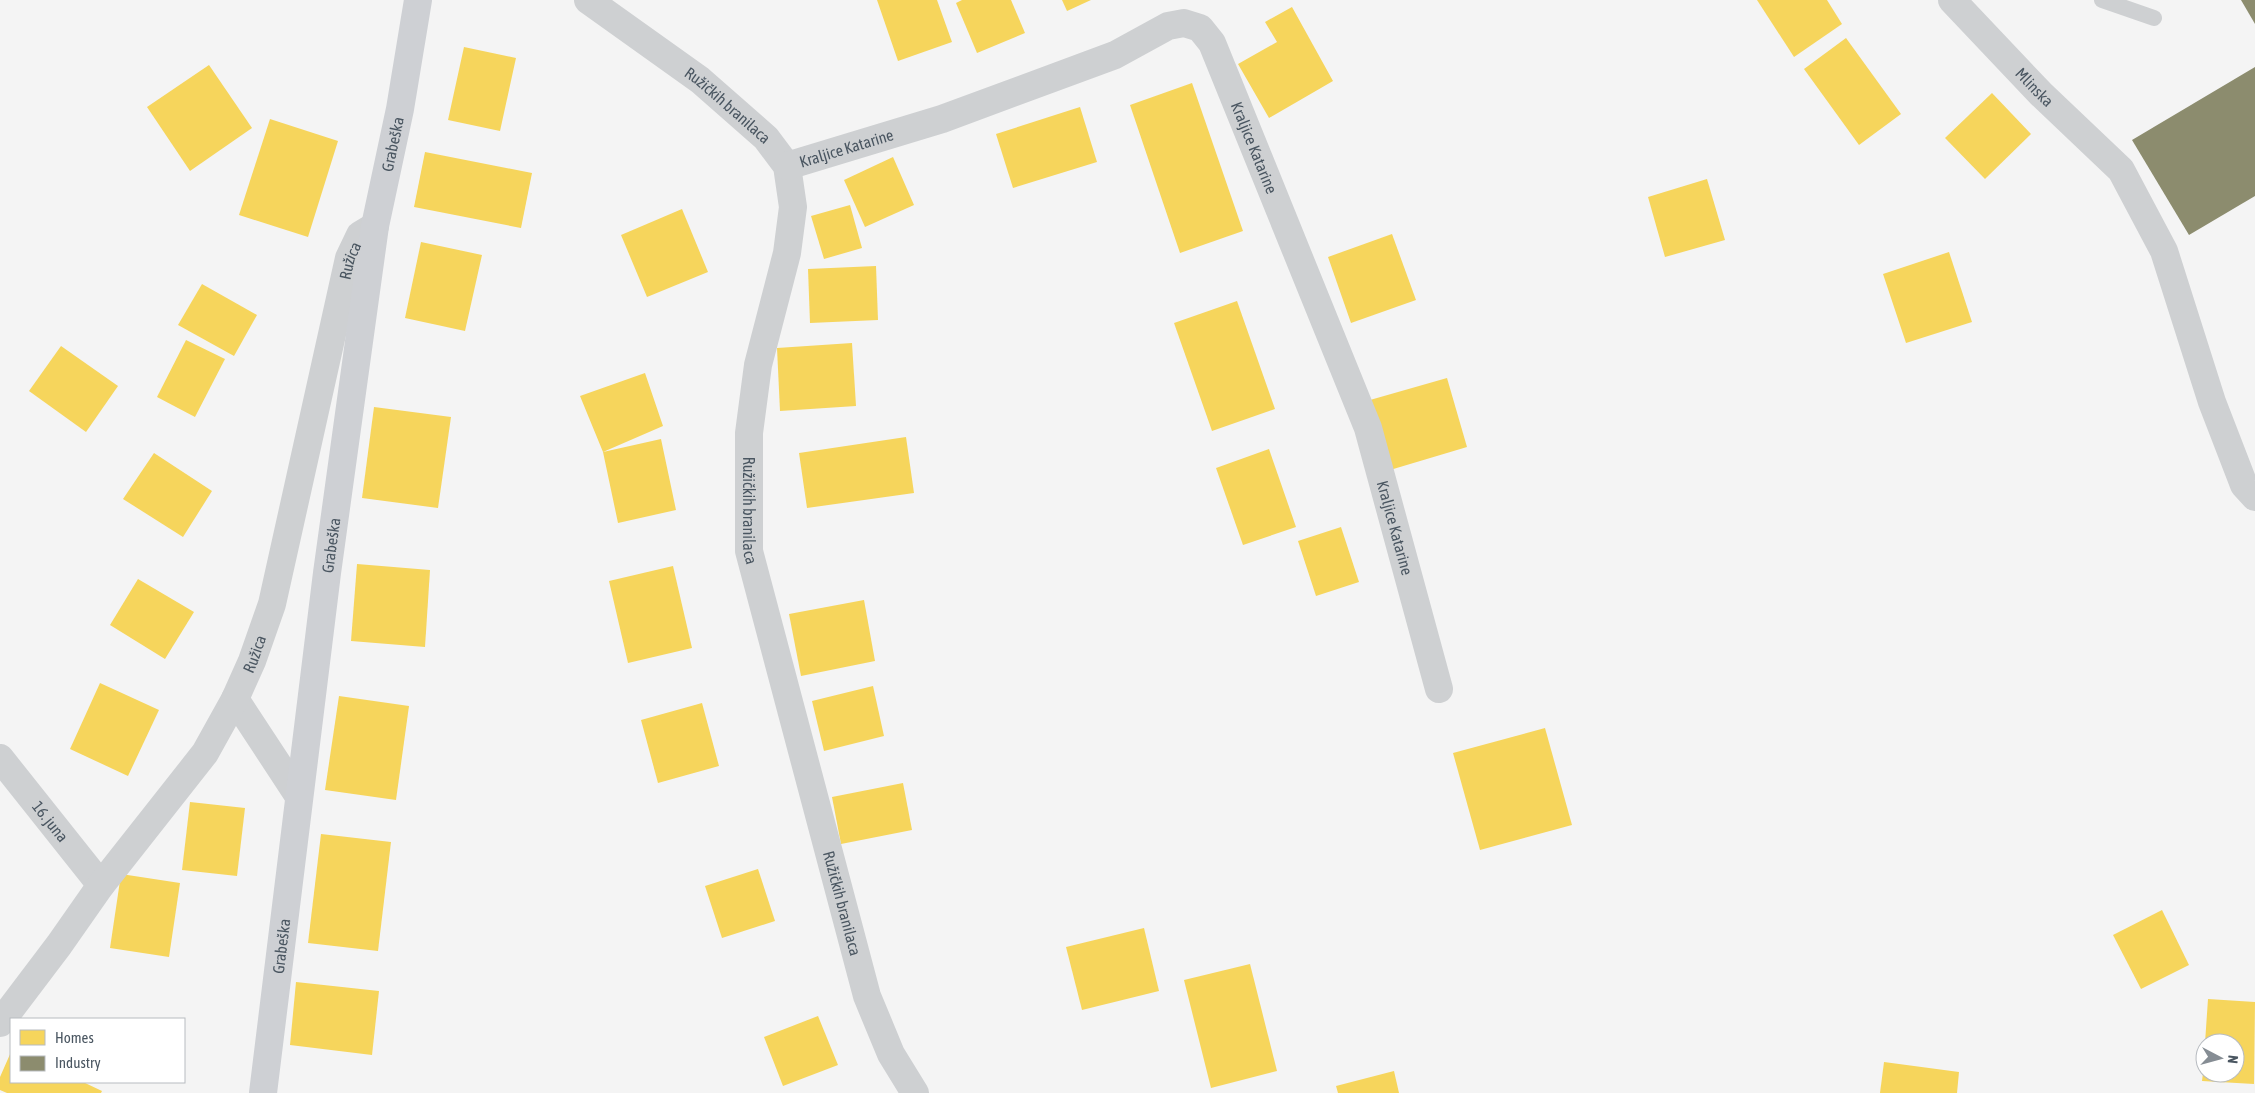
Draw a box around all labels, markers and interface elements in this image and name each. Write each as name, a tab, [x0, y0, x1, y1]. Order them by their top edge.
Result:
street label: Ružičkih branilaca	[682, 63, 774, 147]
street label: Mlinska	[2012, 64, 2057, 110]
street label: Kraljice Katarine	[1228, 99, 1281, 196]
street label: Grabeška	[378, 115, 407, 173]
street label: Kraljice Katarine	[797, 125, 895, 171]
street label: Ružica	[336, 239, 364, 281]
street label: Ružičkih branilaca	[740, 457, 761, 566]
street label: Kraljice Katarine	[1374, 479, 1417, 577]
street label: Grabeška	[318, 517, 344, 574]
street label: Ružica	[239, 633, 269, 675]
street label: 16. juna	[29, 797, 72, 845]
street label: Ružičkih branilaca	[820, 849, 865, 957]
street label: Grabeška	[269, 918, 293, 975]
legend	[10, 1018, 185, 1083]
text: Homes	[55, 1029, 94, 1046]
north arrow	[2195, 1033, 2245, 1083]
text: Industry	[55, 1054, 101, 1071]
text: N	[2225, 1054, 2241, 1064]

